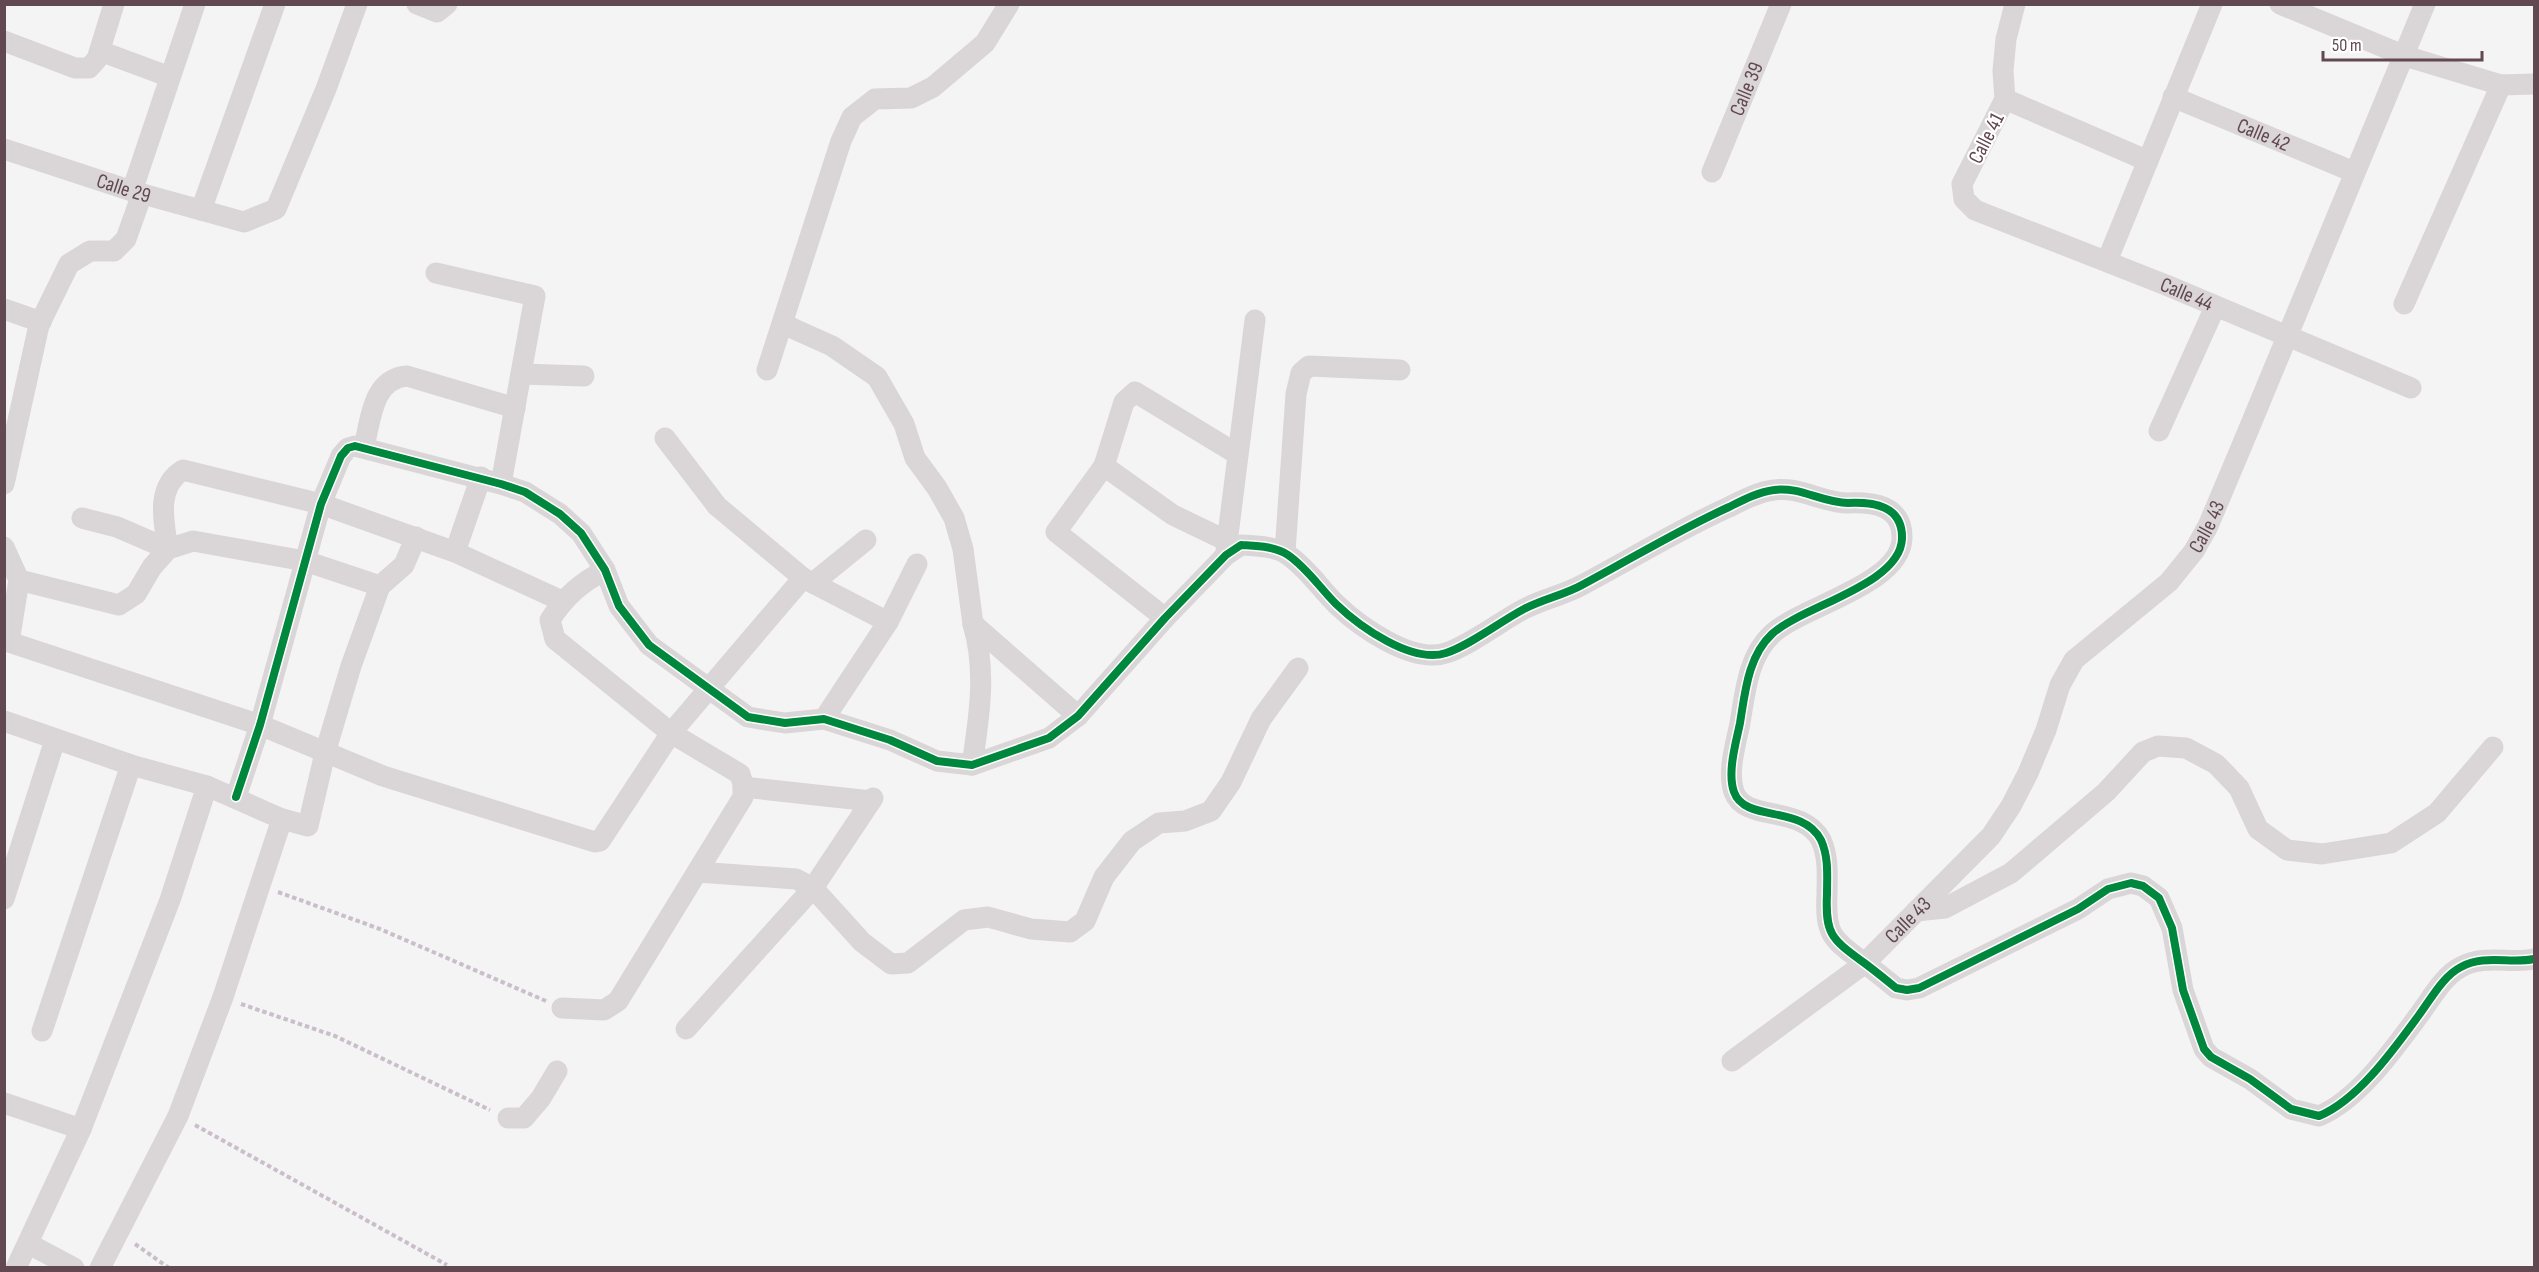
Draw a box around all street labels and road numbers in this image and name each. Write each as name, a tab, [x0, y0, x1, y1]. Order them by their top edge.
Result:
street label: Calle 39	[1725, 58, 1769, 119]
street label: Calle 41	[1963, 108, 2010, 168]
street label: Calle 42	[2233, 113, 2294, 157]
street label: Calle 29	[93, 168, 154, 209]
street label: Calle 44	[2157, 272, 2217, 316]
street label: Calle 43	[2184, 497, 2230, 557]
street label: Calle 43	[1880, 892, 1936, 949]

